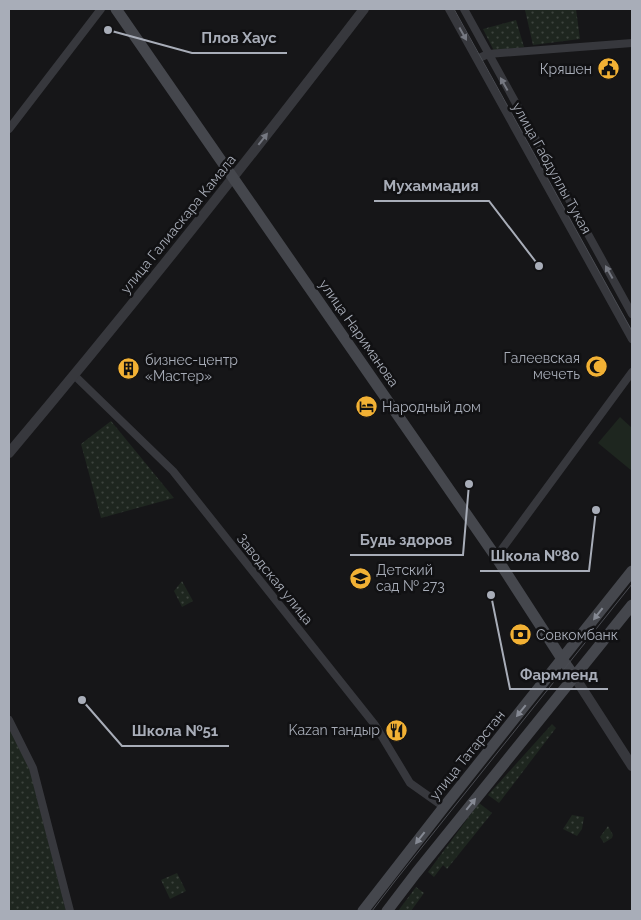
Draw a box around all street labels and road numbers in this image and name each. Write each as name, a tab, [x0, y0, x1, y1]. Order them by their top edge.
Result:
street label: улица Габдуллы Тукая	[509, 99, 595, 237]
street label: улица Галиаскара Камала	[117, 151, 239, 297]
street label: улица Нариманова	[316, 276, 402, 390]
street label: Заводская улица	[234, 531, 316, 627]
street label: улица Татарстан	[426, 707, 508, 803]

